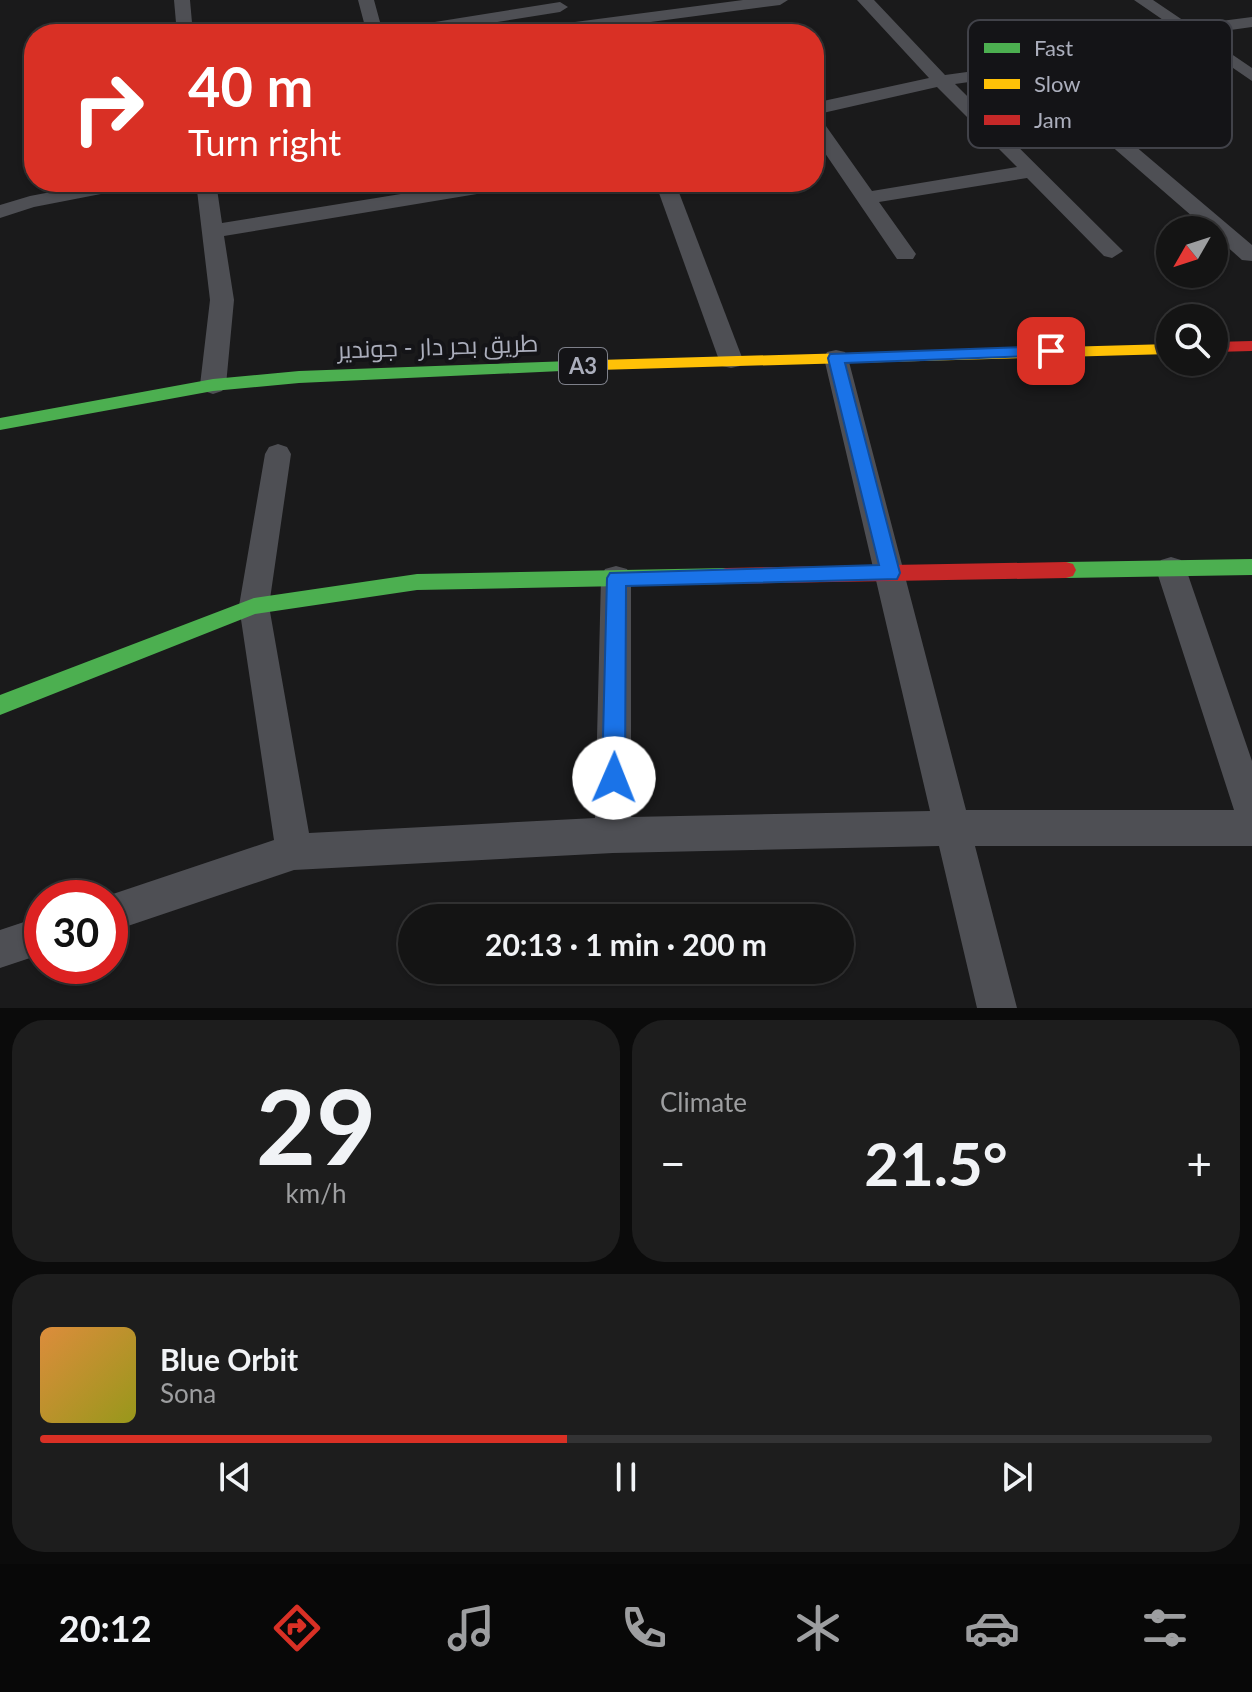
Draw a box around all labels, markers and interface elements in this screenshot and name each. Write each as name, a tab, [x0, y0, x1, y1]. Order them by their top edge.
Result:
legend	[968, 20, 1232, 148]
text: Fast	[1034, 34, 1073, 61]
text: 40 m	[188, 52, 313, 119]
icon: right	[56, 56, 160, 160]
text: Slow	[1034, 70, 1081, 97]
text: Jam	[1034, 106, 1072, 133]
text: Turn right	[188, 120, 341, 164]
north arrow	[1156, 216, 1228, 288]
map controls	[1156, 216, 1228, 376]
button: search	[1156, 304, 1228, 376]
pin	[1017, 317, 1085, 385]
street label: طريق بحر دار - جوندير	[335, 328, 539, 366]
icon: arrive	[1029, 329, 1073, 373]
road number: A3	[559, 348, 607, 384]
position arrow	[572, 736, 656, 820]
speed limit sign: 30	[24, 880, 128, 984]
text: 20:13 · 1 min · 200 m	[485, 926, 767, 962]
text: 29	[256, 1062, 376, 1187]
text: Climate	[660, 1086, 747, 1118]
text: 21.5°	[864, 1127, 1008, 1199]
text: −	[660, 1137, 686, 1189]
text: +	[1186, 1137, 1212, 1189]
text: km/h	[286, 1177, 346, 1209]
text: Blue Orbit	[160, 1341, 298, 1377]
text: Sona	[160, 1377, 216, 1409]
icon: previous	[213, 1455, 257, 1499]
icon: pause	[604, 1455, 648, 1499]
icon: next	[995, 1455, 1039, 1499]
icon: directions	[269, 1600, 325, 1656]
icon: music	[443, 1600, 499, 1656]
icon: phone	[616, 1600, 672, 1656]
icon: climate	[790, 1600, 846, 1656]
icon: car	[964, 1600, 1020, 1656]
icon: filters	[1137, 1600, 1193, 1656]
text: 20:12	[59, 1606, 152, 1650]

